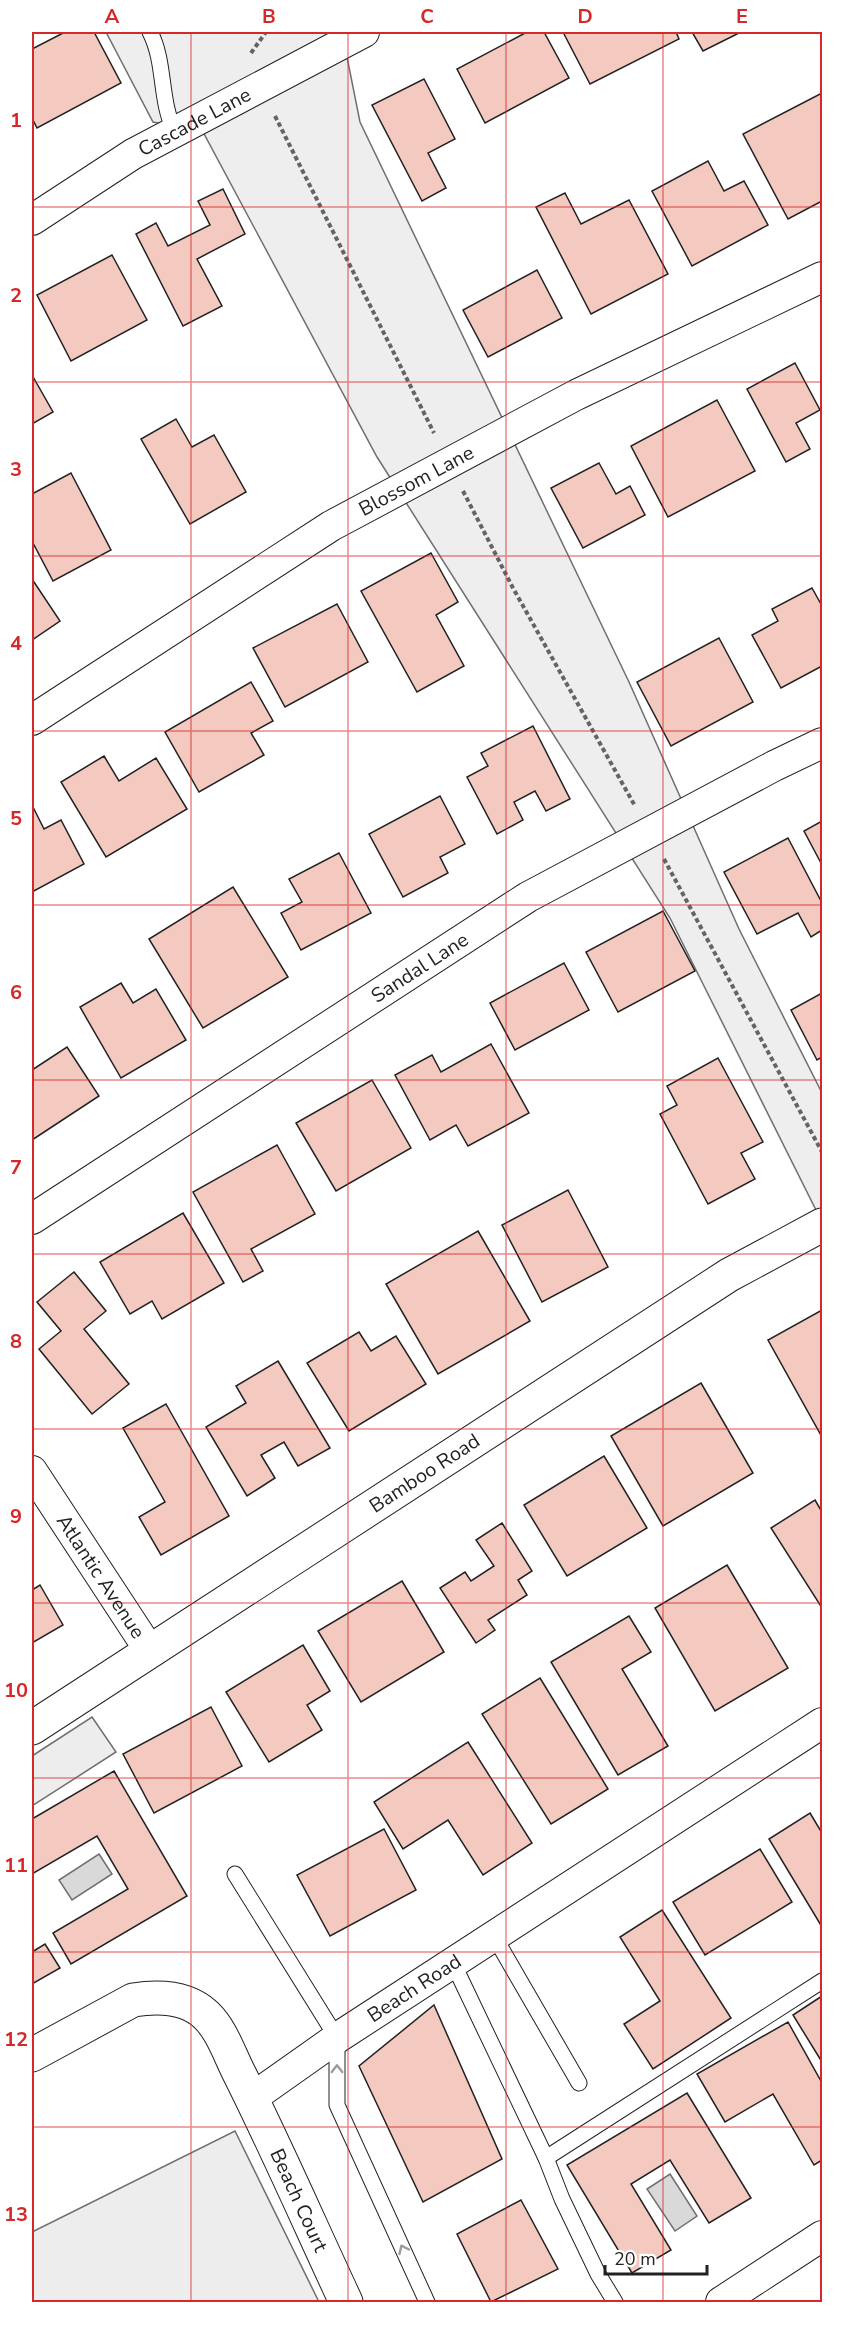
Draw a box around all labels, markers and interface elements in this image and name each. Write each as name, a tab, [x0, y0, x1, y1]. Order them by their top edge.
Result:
text: A	[105, 3, 120, 30]
text: B	[262, 3, 276, 30]
text: C	[420, 3, 434, 30]
text: D	[577, 3, 593, 30]
text: E	[736, 3, 748, 30]
street label: Cascade Lane	[133, 81, 256, 163]
text: 1	[10, 107, 22, 134]
text: 2	[10, 282, 22, 309]
street label: Blossom Lane	[354, 439, 479, 523]
text: 3	[10, 456, 22, 483]
text: 4	[10, 630, 22, 657]
text: 5	[10, 805, 22, 832]
street label: Sandal Lane	[366, 926, 474, 1009]
text: 6	[10, 979, 22, 1006]
text: 7	[10, 1154, 22, 1181]
text: 8	[10, 1328, 22, 1355]
street label: Bamboo Road	[364, 1427, 485, 1519]
text: 9	[10, 1503, 22, 1530]
street label: Atlantic Avenue	[50, 1509, 151, 1644]
text: 10	[4, 1677, 28, 1704]
text: 11	[4, 1852, 28, 1879]
street label: Beach Road	[362, 1948, 467, 2029]
text: 12	[4, 2026, 28, 2053]
one-way arrow	[331, 2064, 343, 2073]
street label: Beach Court	[263, 2144, 334, 2257]
text: 13	[4, 2201, 28, 2228]
scale bar	[605, 2238, 707, 2276]
one-way arrow	[398, 2245, 410, 2256]
text: 20 m	[614, 2247, 656, 2271]

